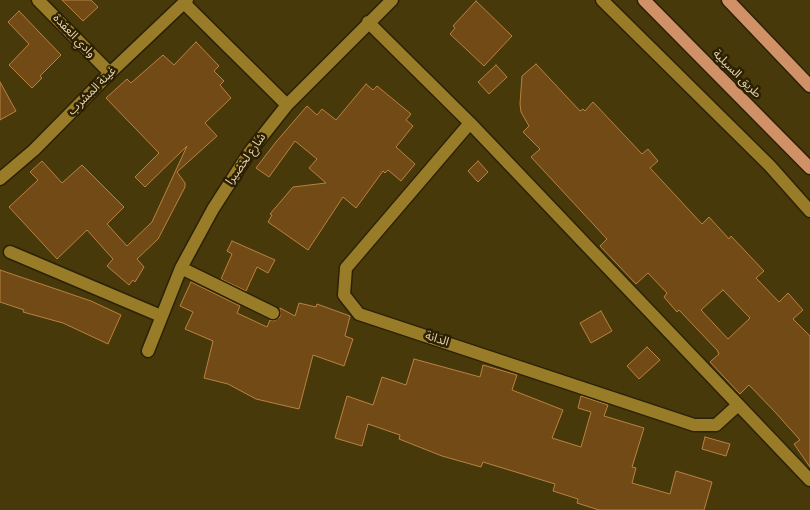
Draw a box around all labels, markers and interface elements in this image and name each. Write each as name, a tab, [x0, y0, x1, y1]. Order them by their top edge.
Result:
street label: وادي العقدة	[50, 11, 98, 61]
street label: طريق السيلية	[710, 47, 764, 101]
street label: غينة المشرب	[65, 64, 119, 118]
street label: شارع لخضيرا	[223, 130, 269, 188]
street label: الدانة	[423, 328, 451, 350]

